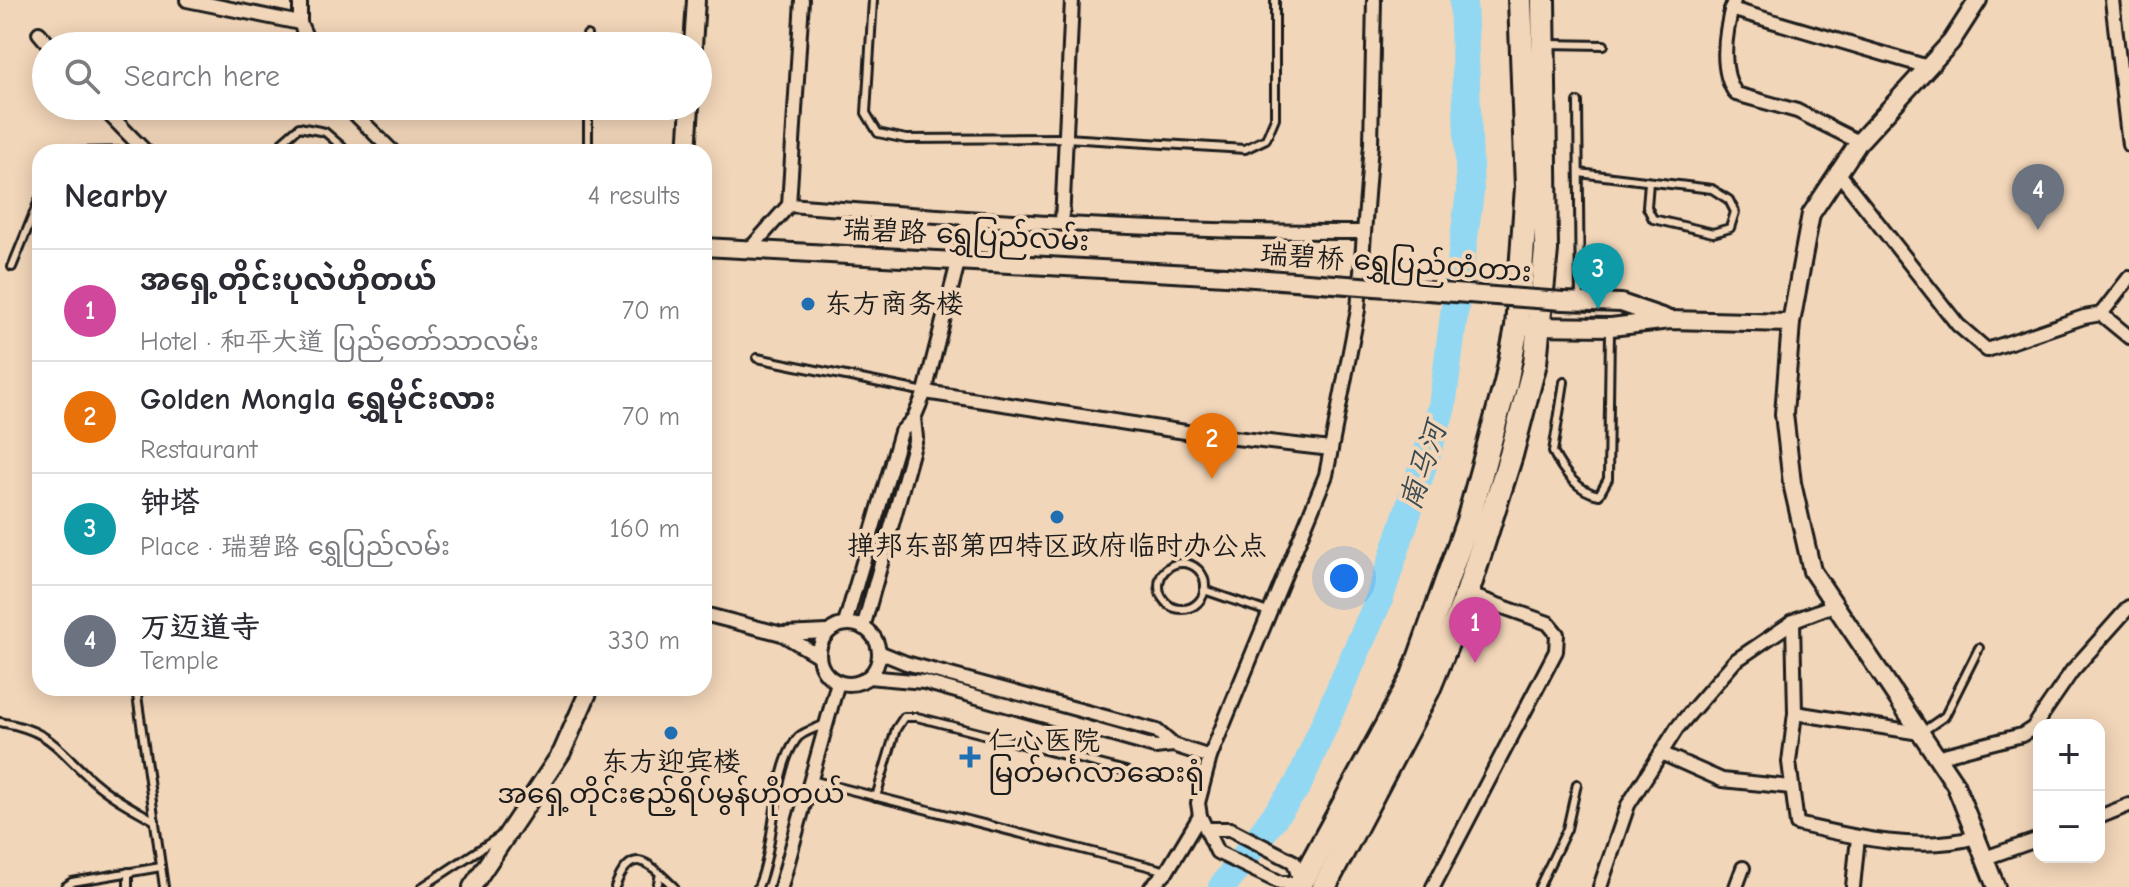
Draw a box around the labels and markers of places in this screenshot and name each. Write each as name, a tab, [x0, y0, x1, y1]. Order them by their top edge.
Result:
pin: 4	[2012, 164, 2064, 230]
pin: 3	[1572, 243, 1624, 309]
place label: 东方商务楼	[824, 288, 964, 320]
marker: 东方商务楼	[799, 295, 817, 313]
pin: 2	[1186, 413, 1238, 479]
marker: 掸邦东部第四特区政府临时办公点	[1048, 508, 1066, 526]
place label: 掸邦东部第四特区政府临时办公点	[847, 530, 1267, 562]
pin: 1	[1449, 597, 1501, 663]
marker: 东方迎宾楼 အရှေ့တိုင်းဧည့်ရိပ်မွန်ဟိုတယ်	[662, 724, 680, 742]
place label: 仁心医院 မြတ်မင်္ဂလာဆေးရုံ	[988, 725, 1204, 795]
place label: 东方迎宾楼 အရှေ့တိုင်းဧည့်ရိပ်မွန်ဟိုတယ်	[497, 746, 845, 816]
marker: 仁心医院 မြတ်မင်္ဂလာဆေးရုံ	[959, 746, 981, 768]

